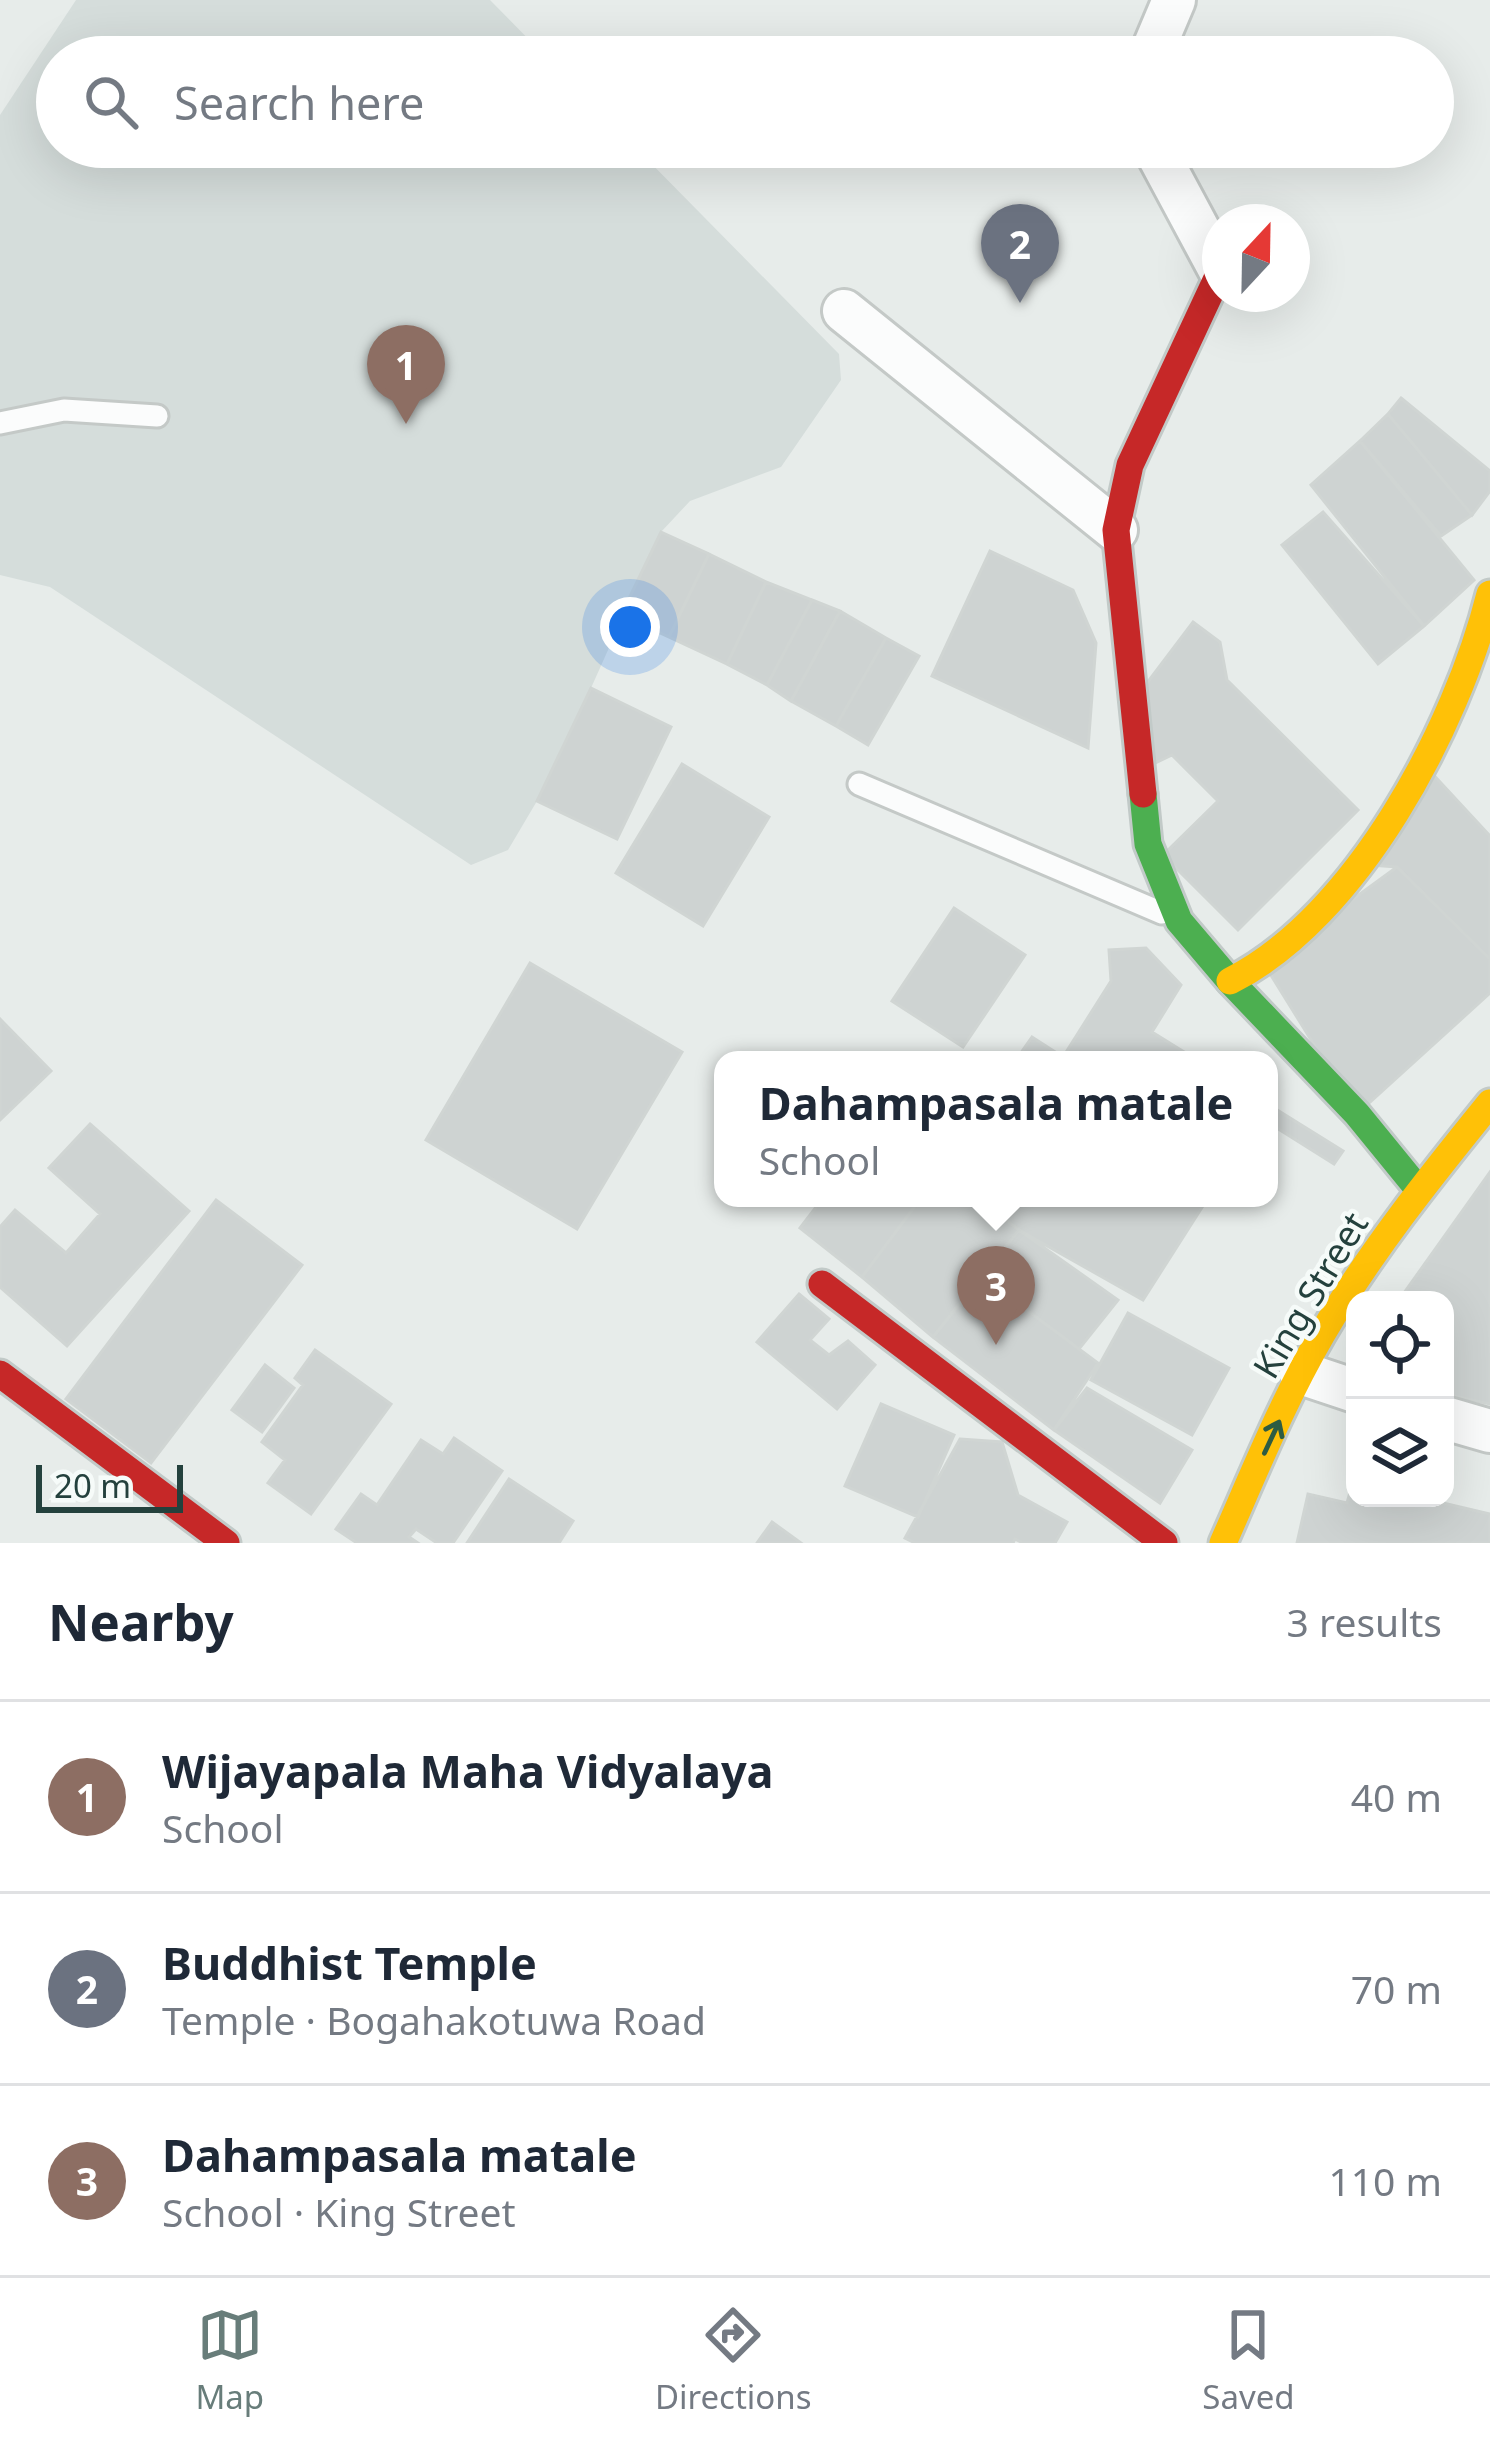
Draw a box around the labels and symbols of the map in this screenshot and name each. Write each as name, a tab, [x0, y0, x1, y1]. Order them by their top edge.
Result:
pin: 2	[981, 204, 1059, 303]
north arrow	[1202, 204, 1310, 312]
pin: 1	[367, 325, 445, 424]
your location	[600, 597, 660, 657]
street label: King Street	[1241, 1203, 1379, 1387]
pin: 3	[957, 1246, 1035, 1345]
one-way arrow	[1262, 1420, 1284, 1456]
scale bar	[36, 1459, 183, 1512]

